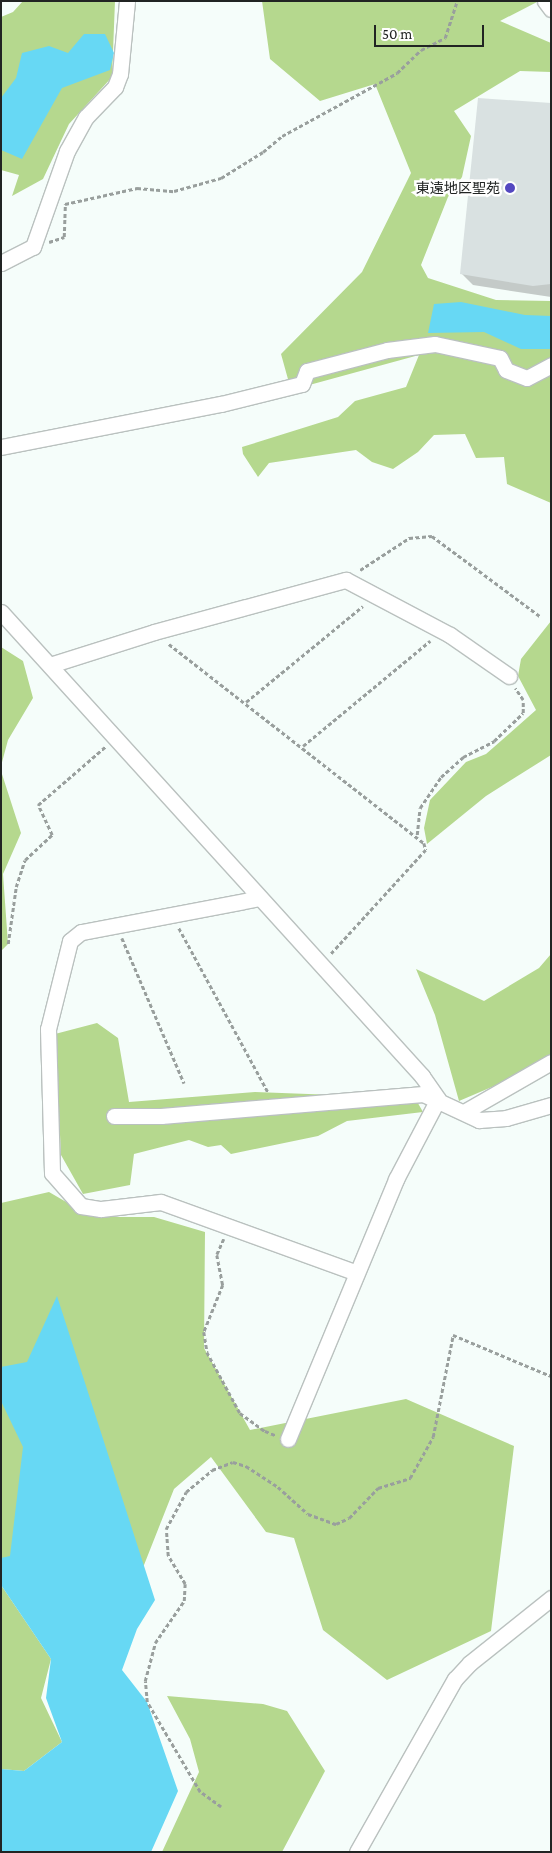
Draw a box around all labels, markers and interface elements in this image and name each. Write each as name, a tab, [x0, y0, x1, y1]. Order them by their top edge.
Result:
scale bar	[377, 15, 487, 47]
text: 50 m	[382, 26, 412, 42]
place label: 東遠地区聖苑	[416, 180, 500, 196]
marker: 東遠地区聖苑	[504, 182, 516, 194]

